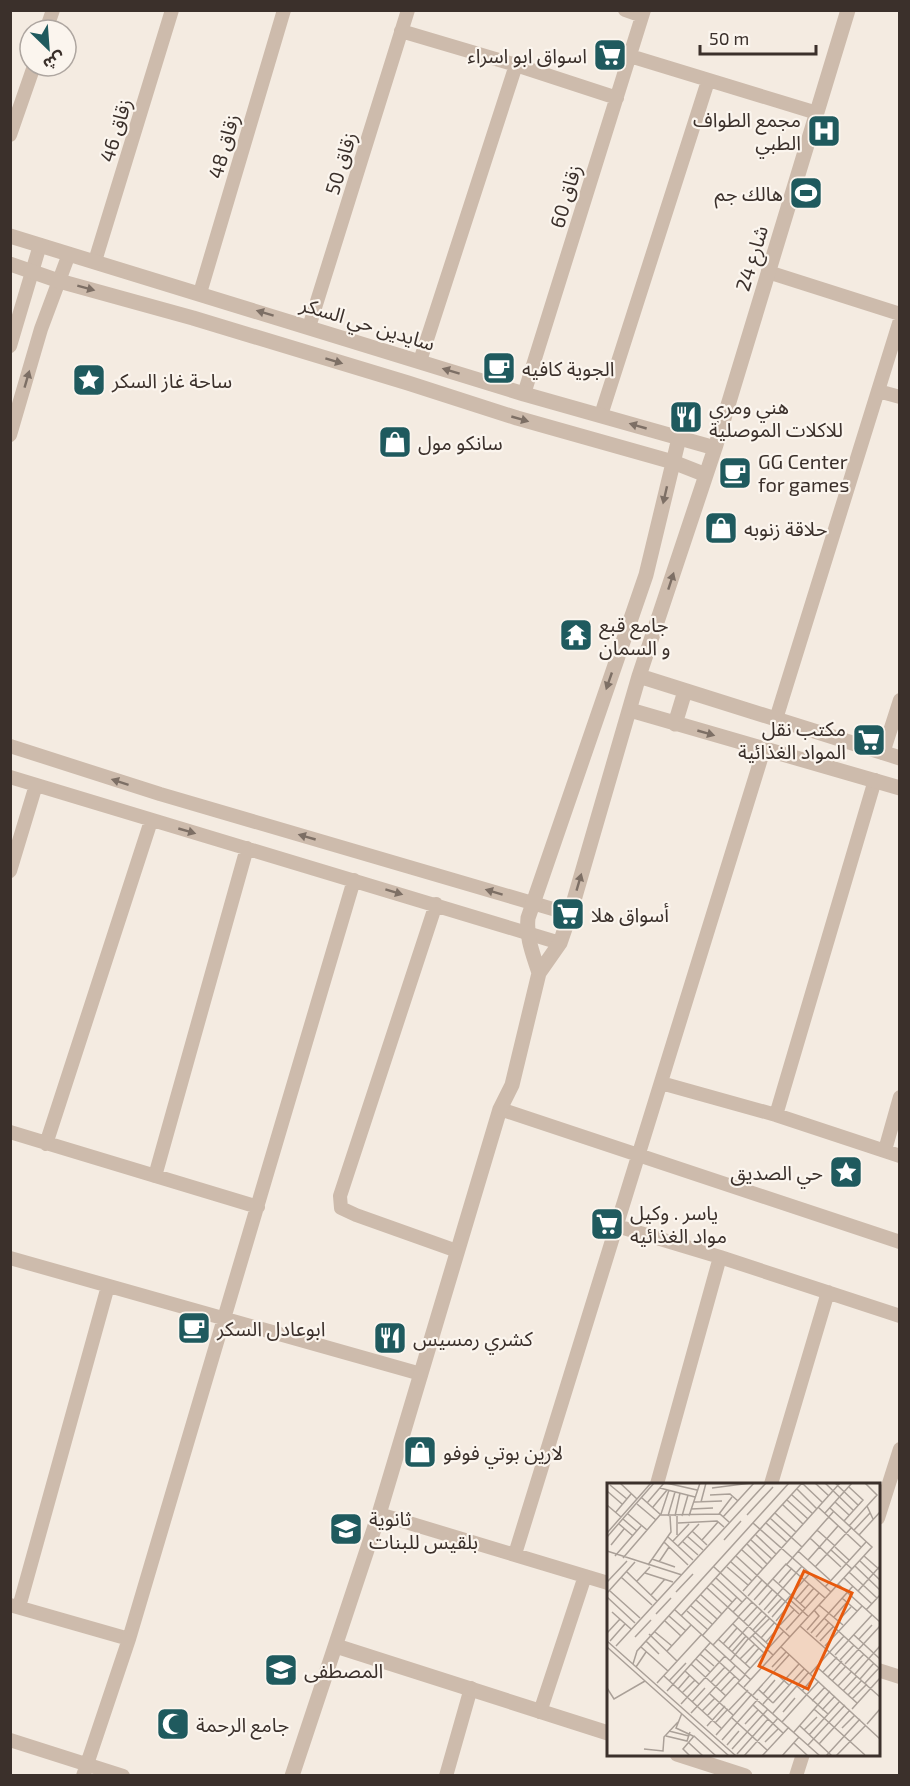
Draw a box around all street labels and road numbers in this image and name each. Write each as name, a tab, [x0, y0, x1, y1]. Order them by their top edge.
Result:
street label: زقاق 46	[94, 95, 137, 165]
street label: زقاق 48	[202, 111, 245, 181]
street label: زقاق 50	[319, 129, 362, 198]
street label: زقاق 60	[544, 161, 587, 231]
street label: شارع 24	[730, 222, 776, 295]
street label: سايدين حي السكر	[296, 291, 438, 359]

